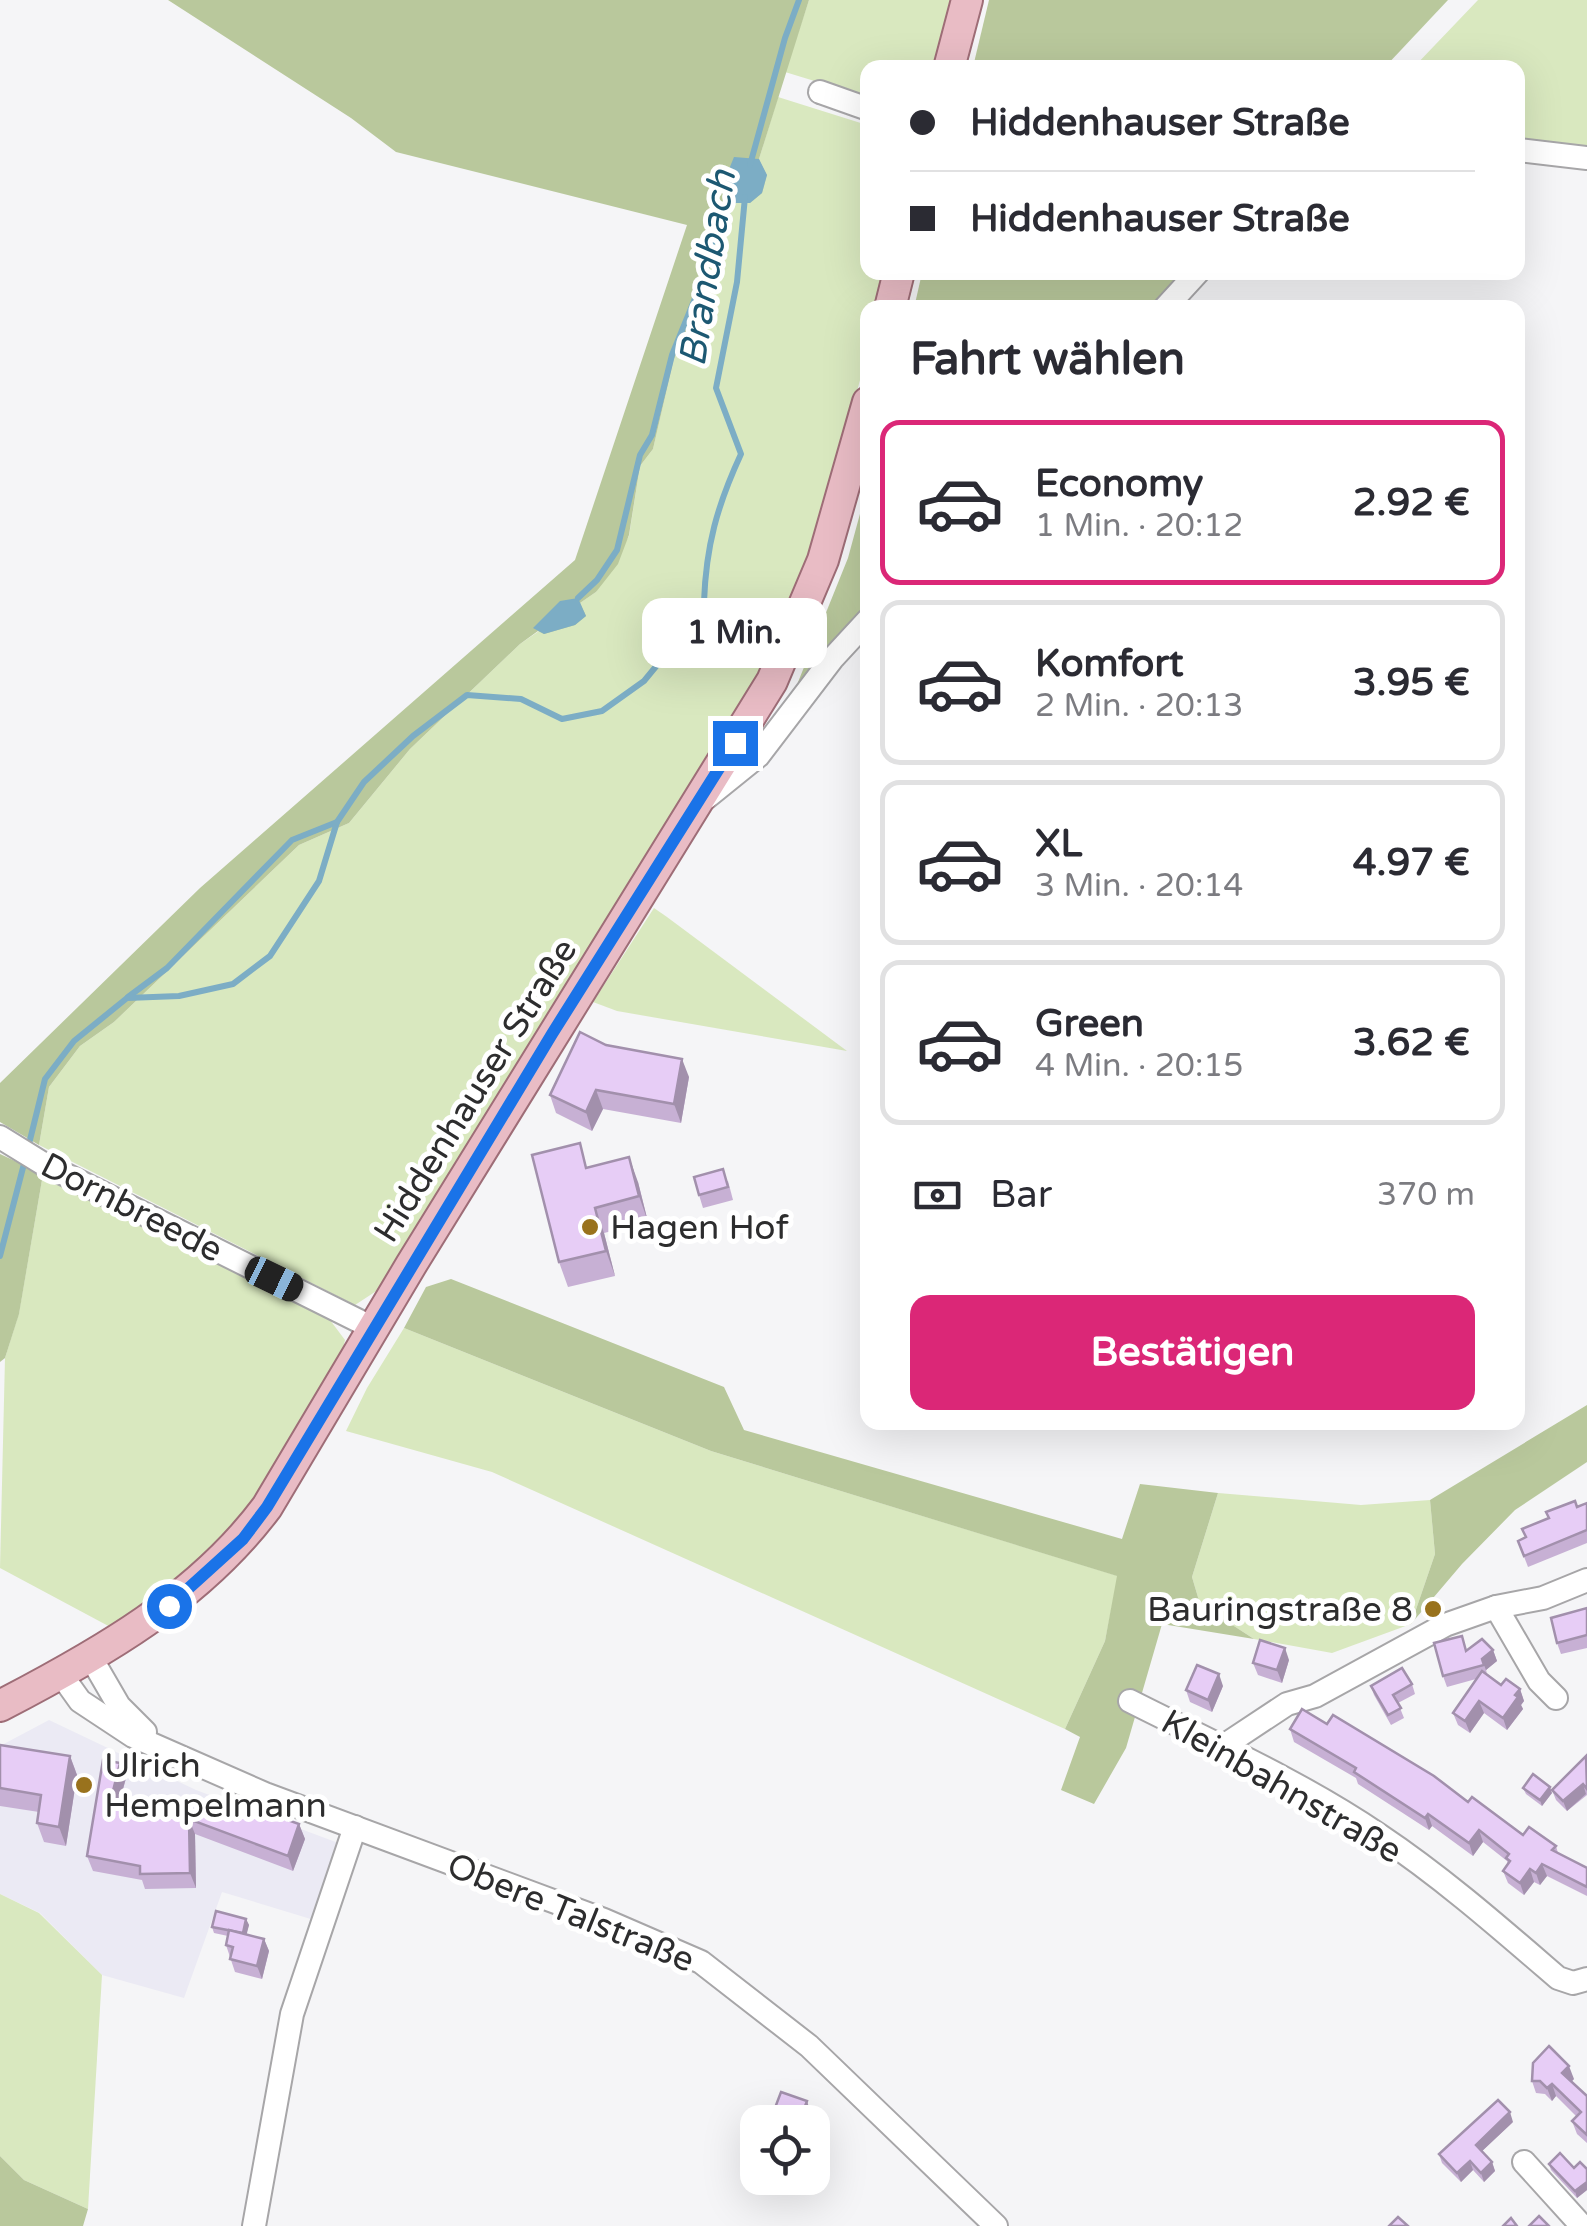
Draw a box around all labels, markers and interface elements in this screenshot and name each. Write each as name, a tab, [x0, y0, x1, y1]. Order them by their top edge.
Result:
text: Hiddenhauser Straße	[970, 100, 1350, 146]
water label: Brandbach	[670, 166, 746, 369]
text: Hiddenhauser Straße	[970, 196, 1350, 242]
text: Fahrt wählen	[910, 333, 1185, 387]
icon: car	[915, 458, 1005, 548]
text: Economy	[1035, 461, 1203, 507]
text: 2.92 €	[1353, 480, 1470, 526]
text: 1 Min. · 20:12	[1035, 507, 1243, 545]
callout: 1 Min.	[642, 598, 828, 668]
text: 1 Min.	[687, 614, 782, 652]
icon: car	[915, 638, 1005, 728]
text: Komfort	[1035, 641, 1184, 687]
text: 3.95 €	[1353, 660, 1470, 706]
text: 2 Min. · 20:13	[1035, 687, 1243, 725]
route end	[713, 721, 758, 766]
icon: car	[915, 818, 1005, 908]
text: XL	[1035, 821, 1082, 867]
text: 4.97 €	[1353, 840, 1470, 886]
text: 3 Min. · 20:14	[1035, 867, 1243, 905]
street label: Hiddenhauser Straße	[365, 931, 586, 1250]
icon: car	[915, 998, 1005, 1088]
text: Green	[1035, 1001, 1144, 1047]
text: 3.62 €	[1353, 1020, 1470, 1066]
text: 4 Min. · 20:15	[1035, 1047, 1243, 1085]
street label: Dornbreede	[34, 1144, 229, 1272]
icon: cash	[910, 1168, 965, 1223]
text: Bar	[990, 1172, 1052, 1218]
text: 370 m	[1377, 1176, 1475, 1214]
place label: Hagen Hof	[610, 1207, 789, 1249]
marker: Hagen Hof	[579, 1216, 601, 1238]
car	[240, 1252, 308, 1306]
button: Bestätigen	[910, 1295, 1475, 1410]
route start	[147, 1584, 192, 1629]
place label: Bauringstraße 8	[1147, 1589, 1413, 1631]
marker: Bauringstraße 8	[1422, 1598, 1444, 1620]
street label: Kleinbahnstraße	[1154, 1701, 1409, 1873]
place label: Ulrich Hempelmann	[104, 1745, 327, 1827]
marker: Ulrich Hempelmann	[73, 1774, 95, 1796]
street label: Obere Talstraße	[441, 1844, 700, 1982]
map controls	[740, 2105, 830, 2195]
button: locate	[740, 2105, 830, 2195]

